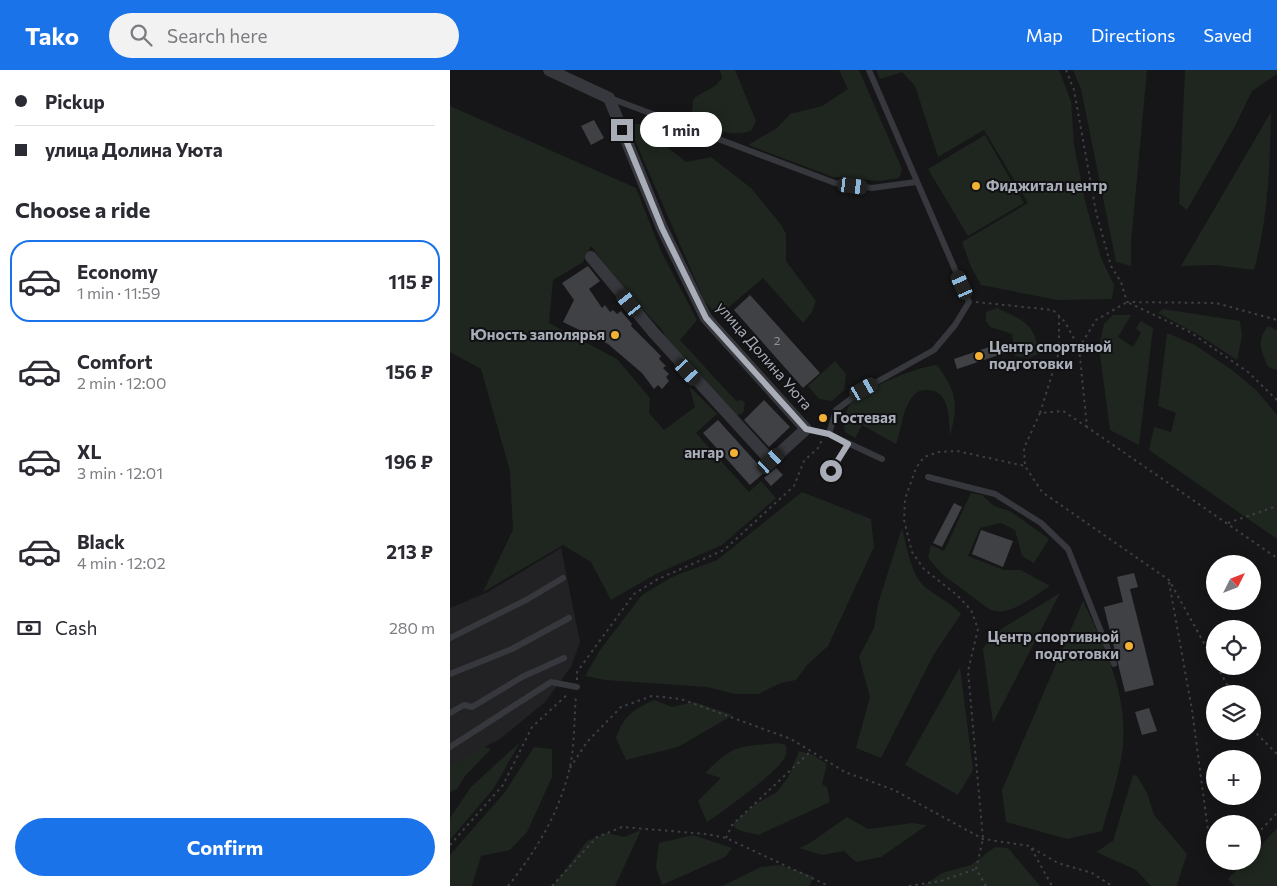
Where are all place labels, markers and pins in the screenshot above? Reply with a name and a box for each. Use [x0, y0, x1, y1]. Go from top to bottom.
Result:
place label: Фиджитал центр [986, 176, 1108, 194]
marker: Фиджитал центр [970, 180, 982, 192]
place label: Юность заполярья [470, 325, 605, 343]
marker: Юность заполярья [609, 329, 621, 341]
place label: Центр спортвной подготовки [989, 337, 1112, 372]
marker: Центр спортвной подготовки [973, 350, 985, 362]
place label: Гостевая [833, 408, 896, 426]
marker: Гостевая [817, 412, 829, 424]
place label: ангар [684, 443, 724, 461]
marker: ангар [728, 447, 740, 459]
place label: Центр спортивной подготовки [988, 627, 1119, 662]
marker: Центр спортивной подготовки [1123, 640, 1135, 652]

